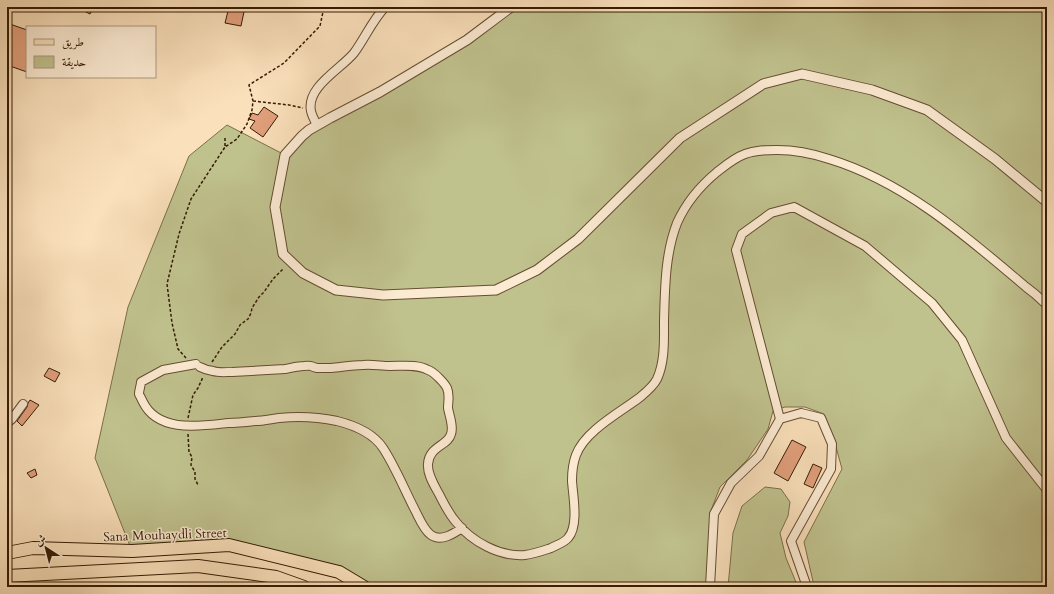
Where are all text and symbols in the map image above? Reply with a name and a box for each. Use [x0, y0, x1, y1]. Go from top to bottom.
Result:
legend [26, 26, 156, 78]
text: طريق [62, 34, 84, 50]
text: حديقة [62, 54, 86, 70]
street label: Sana Mouhaydli Street [103, 524, 227, 546]
north arrow [26, 528, 66, 568]
text: ش [32, 531, 49, 550]

